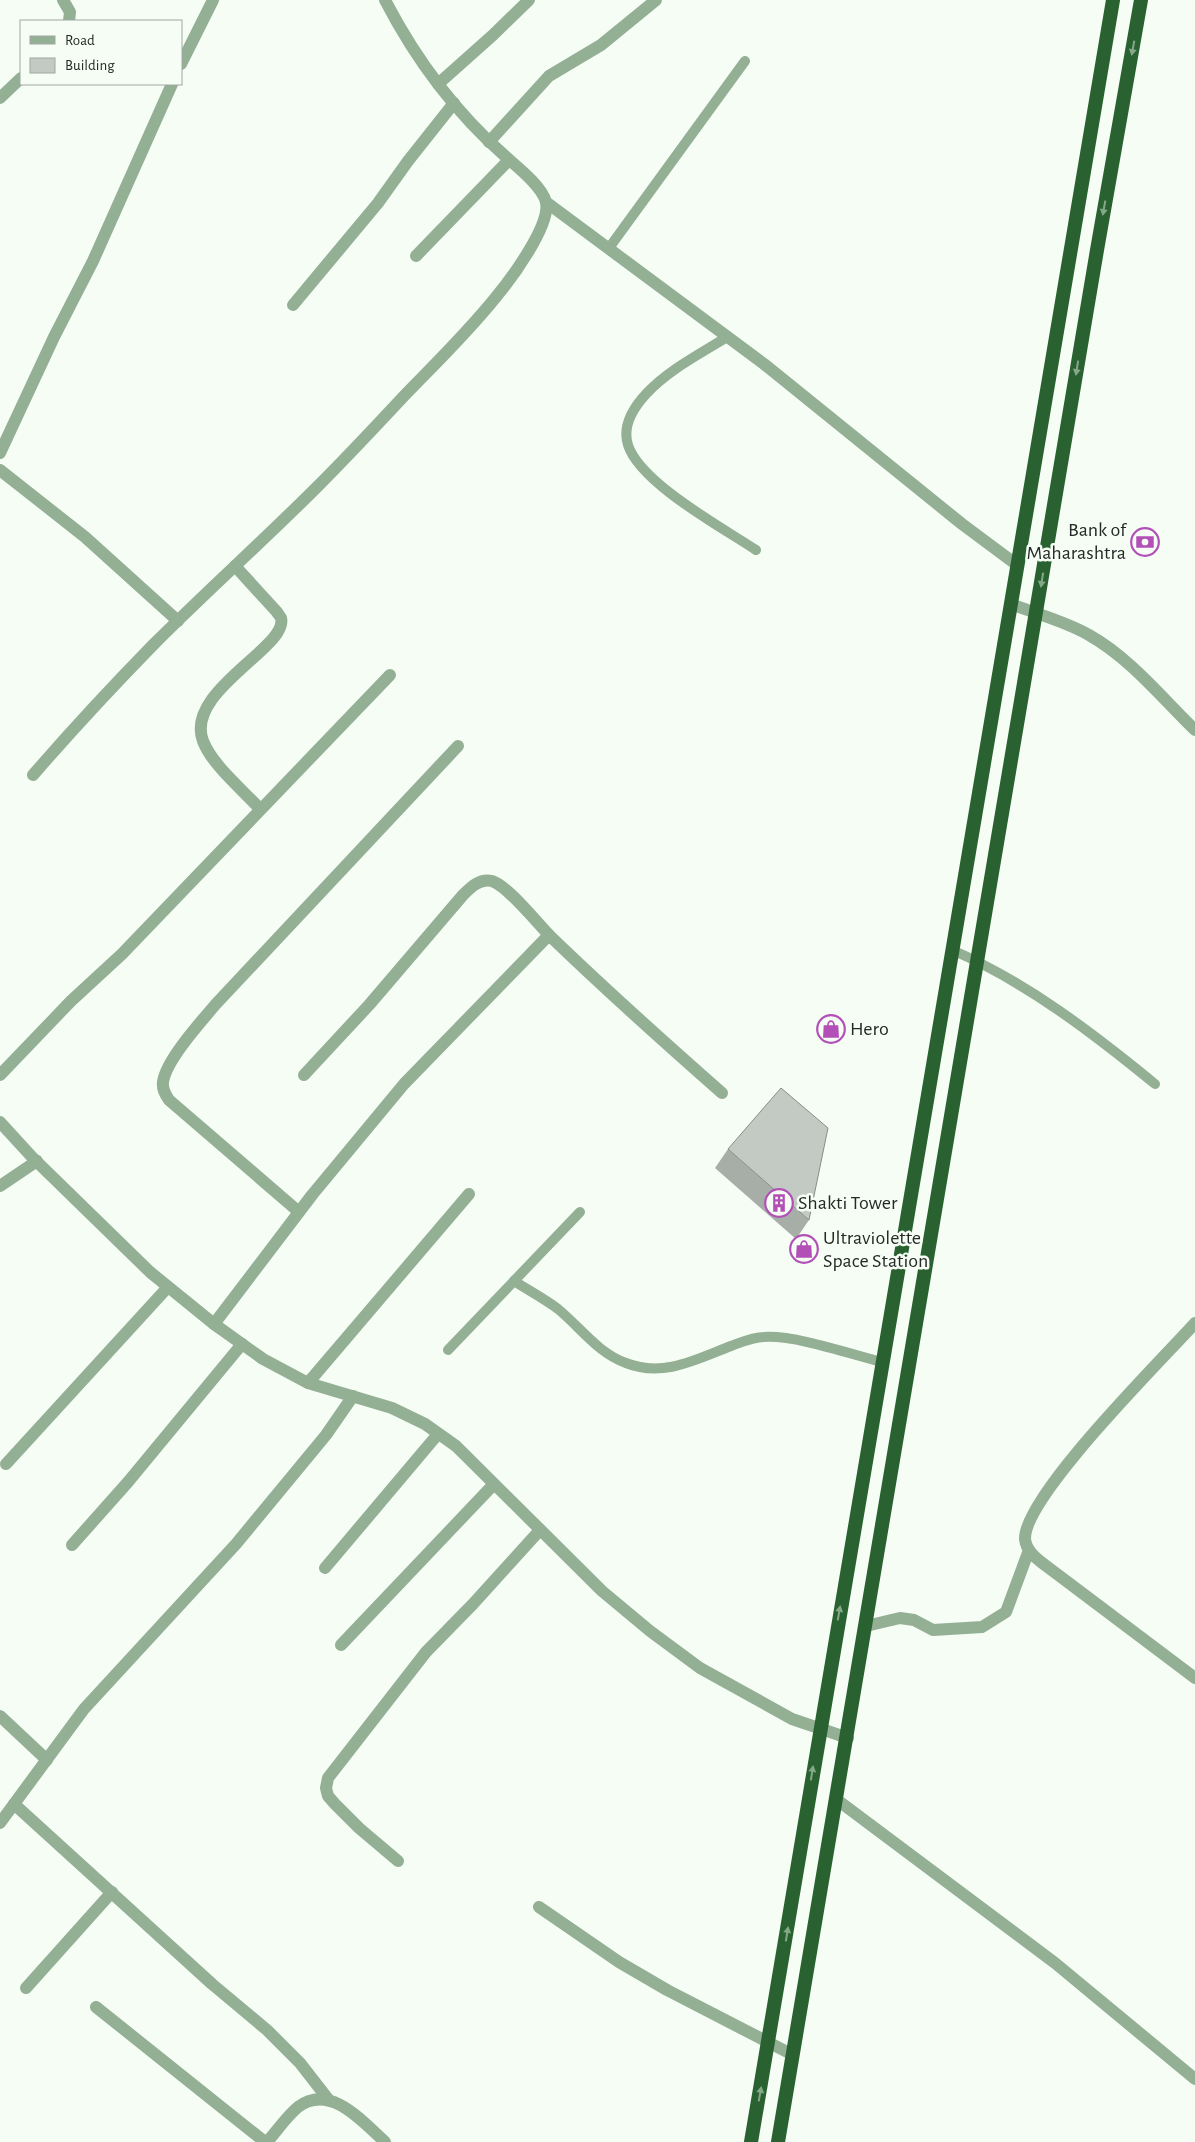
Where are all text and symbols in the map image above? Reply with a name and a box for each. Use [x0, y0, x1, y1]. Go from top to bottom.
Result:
legend [20, 20, 182, 85]
text: Road [65, 33, 95, 48]
one-way arrow [1128, 40, 1136, 56]
text: Building [65, 58, 115, 73]
one-way arrow [1100, 200, 1108, 216]
one-way arrow [1073, 361, 1081, 377]
place label: Bank of Maharashtra [1027, 520, 1127, 563]
bank icon: Bank of Maharashtra [1130, 527, 1160, 557]
one-way arrow [1038, 573, 1046, 589]
shop icon: Hero [816, 1014, 846, 1044]
place label: Hero [850, 1019, 889, 1039]
building icon: Shakti Tower [764, 1188, 794, 1218]
place label: Shakti Tower [798, 1193, 898, 1213]
place label: Ultraviolette Space Station [823, 1228, 928, 1271]
shop icon: Ultraviolette Space Station [789, 1234, 819, 1264]
one-way arrow [836, 1605, 844, 1621]
one-way arrow [809, 1765, 817, 1781]
one-way arrow [783, 1925, 791, 1941]
one-way arrow [756, 2086, 764, 2102]

